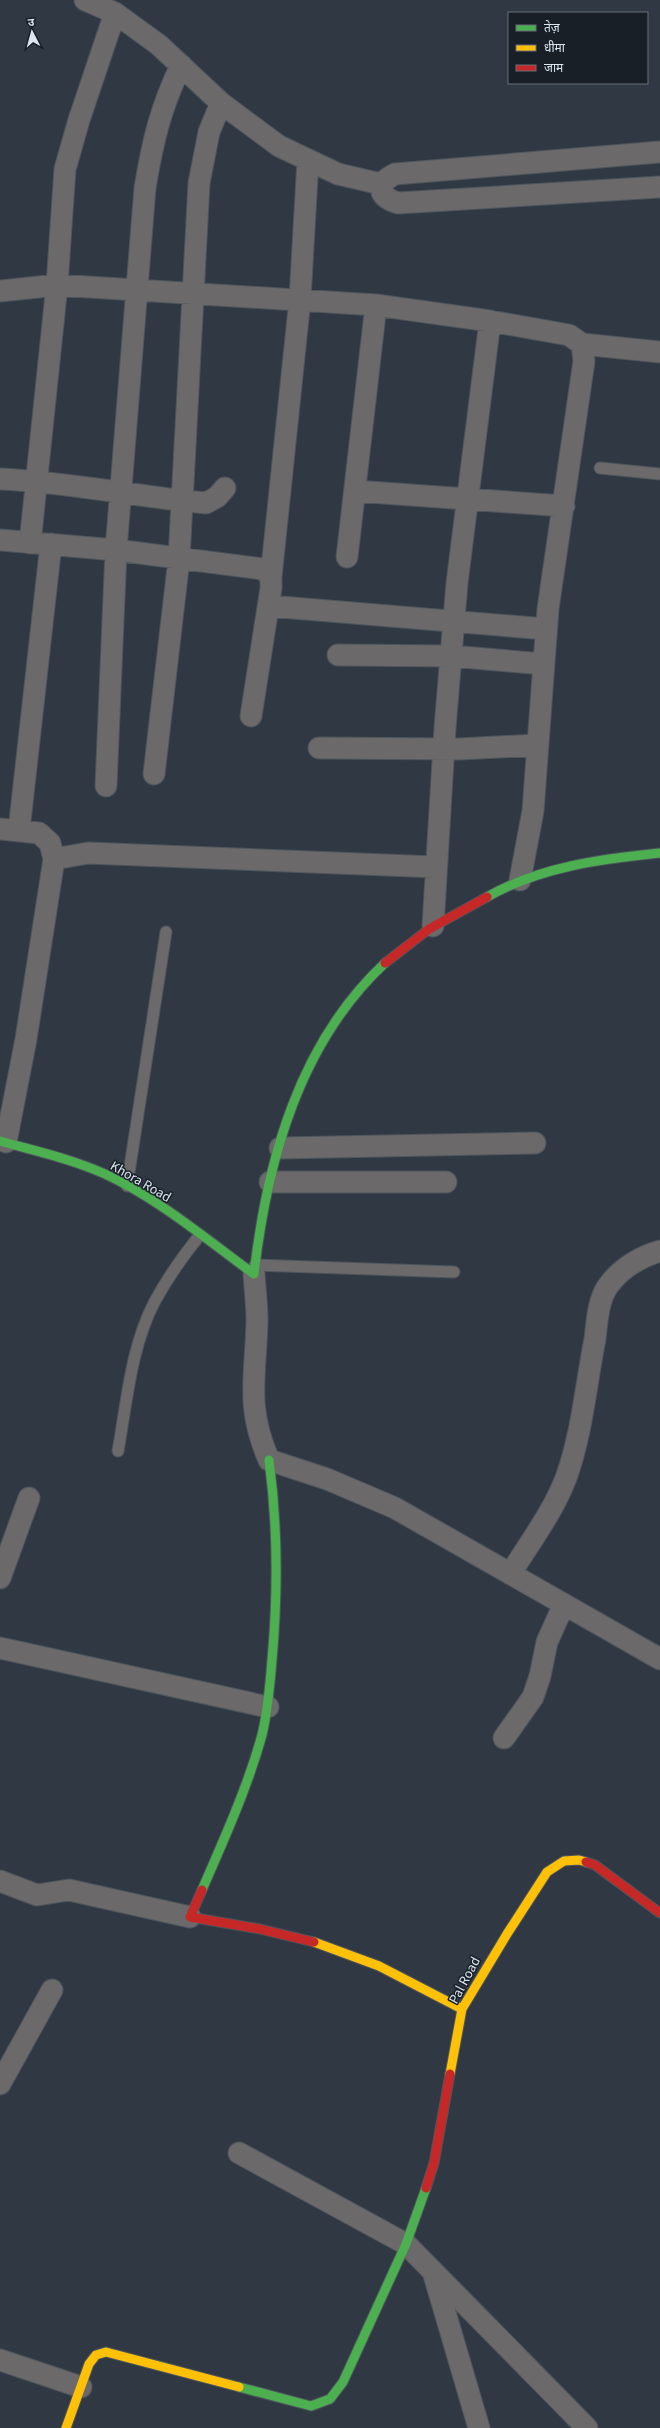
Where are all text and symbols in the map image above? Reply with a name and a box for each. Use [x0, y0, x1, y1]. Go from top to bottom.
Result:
north arrow [12, 12, 52, 52]
legend [508, 12, 648, 84]
text: उ [27, 15, 36, 30]
text: तेज़ [544, 20, 561, 37]
text: धीमा [544, 40, 566, 57]
text: जाम [544, 60, 564, 77]
street label: Khora Road [106, 1156, 175, 1207]
street label: Pal Road [444, 1953, 486, 2008]

